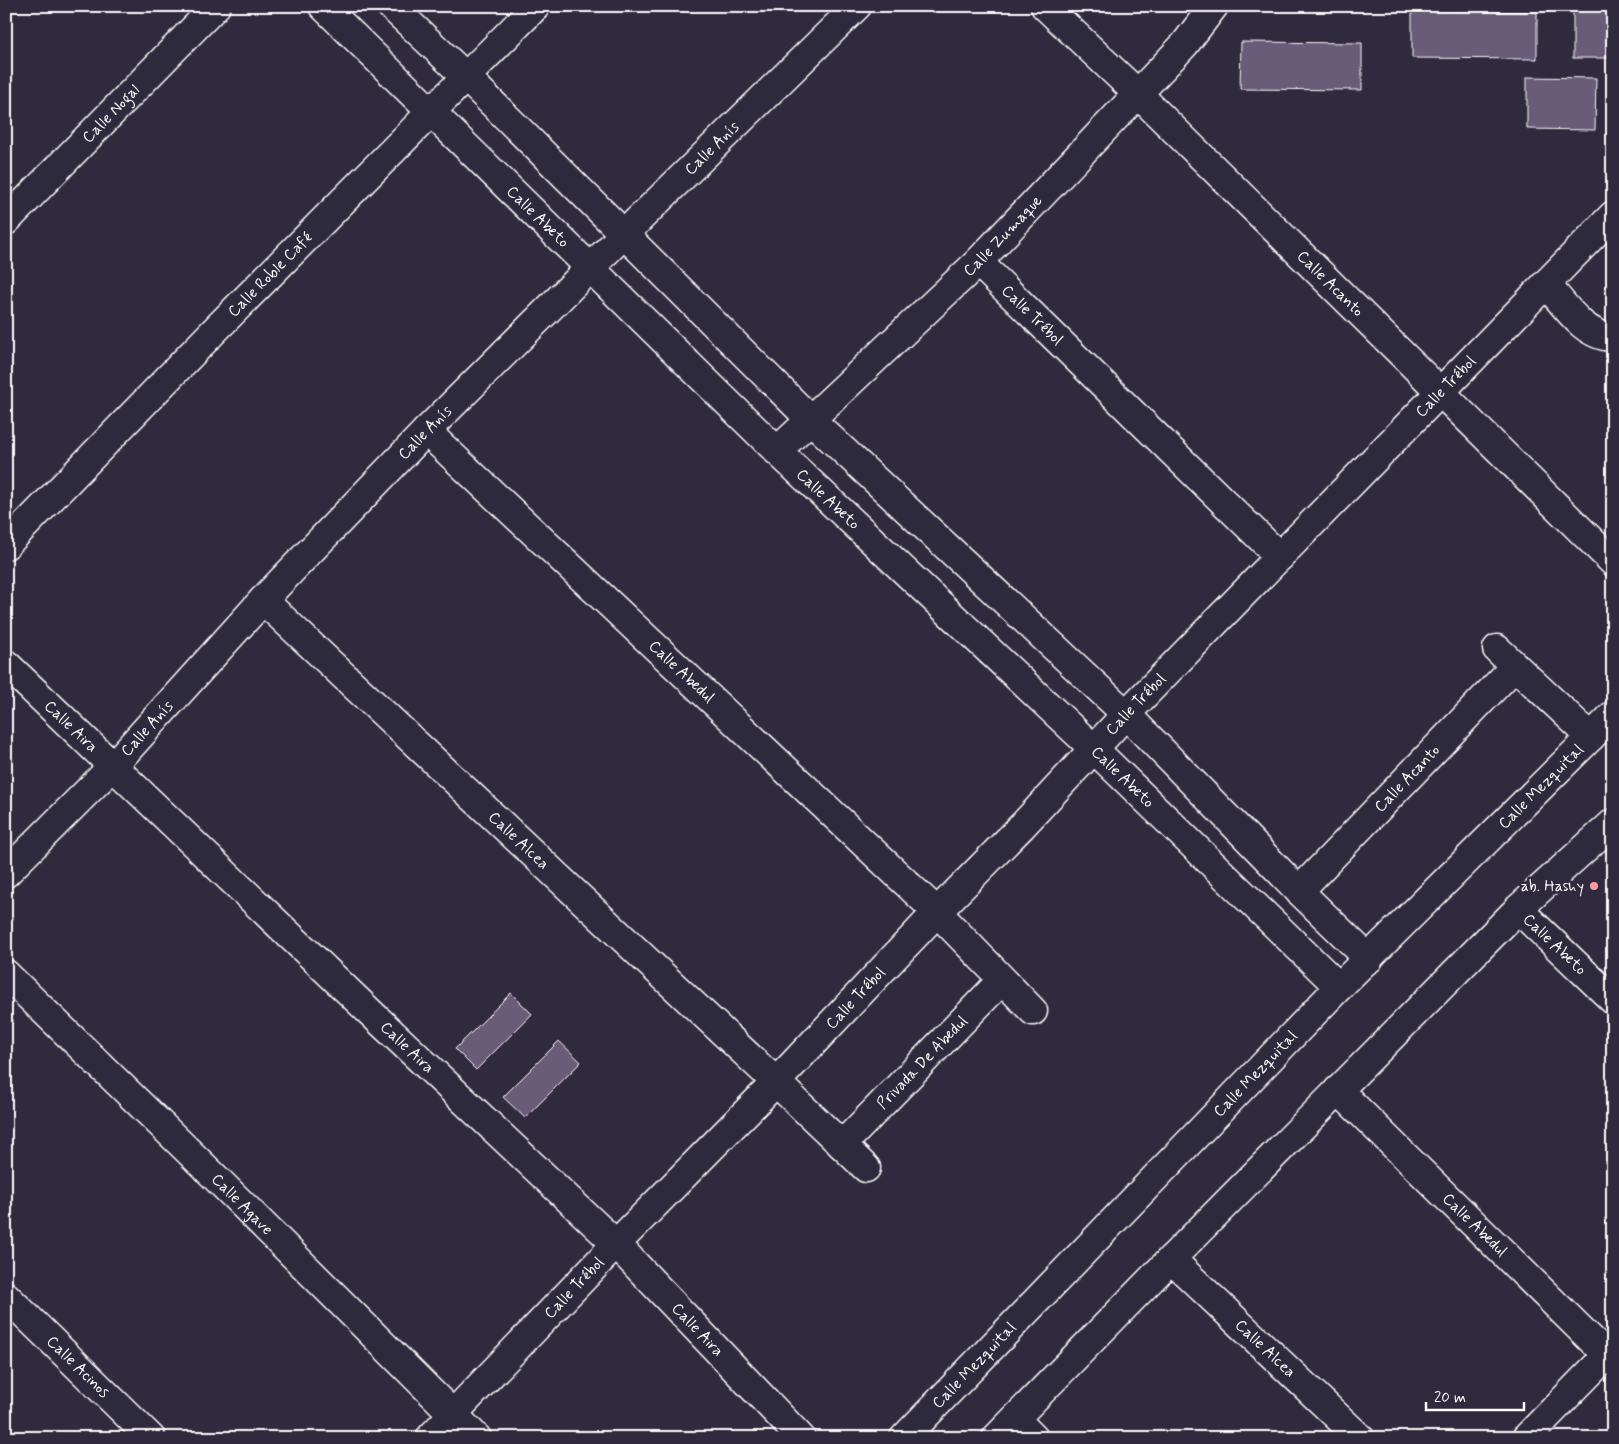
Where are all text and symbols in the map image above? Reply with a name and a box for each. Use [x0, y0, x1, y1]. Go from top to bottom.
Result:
street label: Calle Nogal [77, 80, 144, 148]
street label: Calle Anís [680, 117, 744, 180]
street label: Calle Abeto [502, 181, 574, 252]
street label: Calle Zumaque [959, 190, 1047, 281]
street label: Calle Roble Café [223, 227, 317, 322]
street label: Calle Acanto [1292, 246, 1368, 321]
street label: Calle Trébol [997, 280, 1068, 350]
street label: Calle Trébol [1411, 351, 1481, 422]
street label: Calle Anís [393, 401, 456, 464]
street label: Calle Abeto [792, 464, 865, 534]
street label: Calle Abedul [644, 635, 719, 708]
street label: Calle Trébol [1101, 669, 1170, 740]
street label: Calle Aira [40, 695, 103, 757]
street label: Calle Anís [116, 696, 178, 761]
street label: Calle Mezquital [1493, 739, 1588, 834]
street label: Calle Acanto [1370, 740, 1444, 817]
street label: Calle Abeto [1087, 741, 1159, 813]
street label: Calle Alcea [484, 807, 554, 874]
place label: ab. Hashy [1521, 876, 1584, 897]
marker: ab. Hashy [1588, 880, 1600, 892]
street label: Calle Abeto [1519, 909, 1591, 980]
street label: Calle Trébol [821, 962, 890, 1034]
street label: Privada De Abedul [872, 1011, 972, 1114]
street label: Calle Aira [376, 1017, 439, 1078]
street label: Calle Mezquital [1209, 1026, 1302, 1122]
street label: Calle Agave [207, 1169, 278, 1240]
street label: Calle Abedul [1438, 1188, 1512, 1261]
street label: Calle Trébol [539, 1252, 609, 1323]
street label: Calle Aira [667, 1298, 728, 1361]
street label: Calle Alcea [1230, 1315, 1300, 1382]
street label: Calle Mezquital [927, 1317, 1021, 1413]
street label: Calle Acinos [42, 1331, 114, 1402]
scale bar [1426, 1379, 1524, 1411]
text: 20 m [1434, 1388, 1466, 1408]

